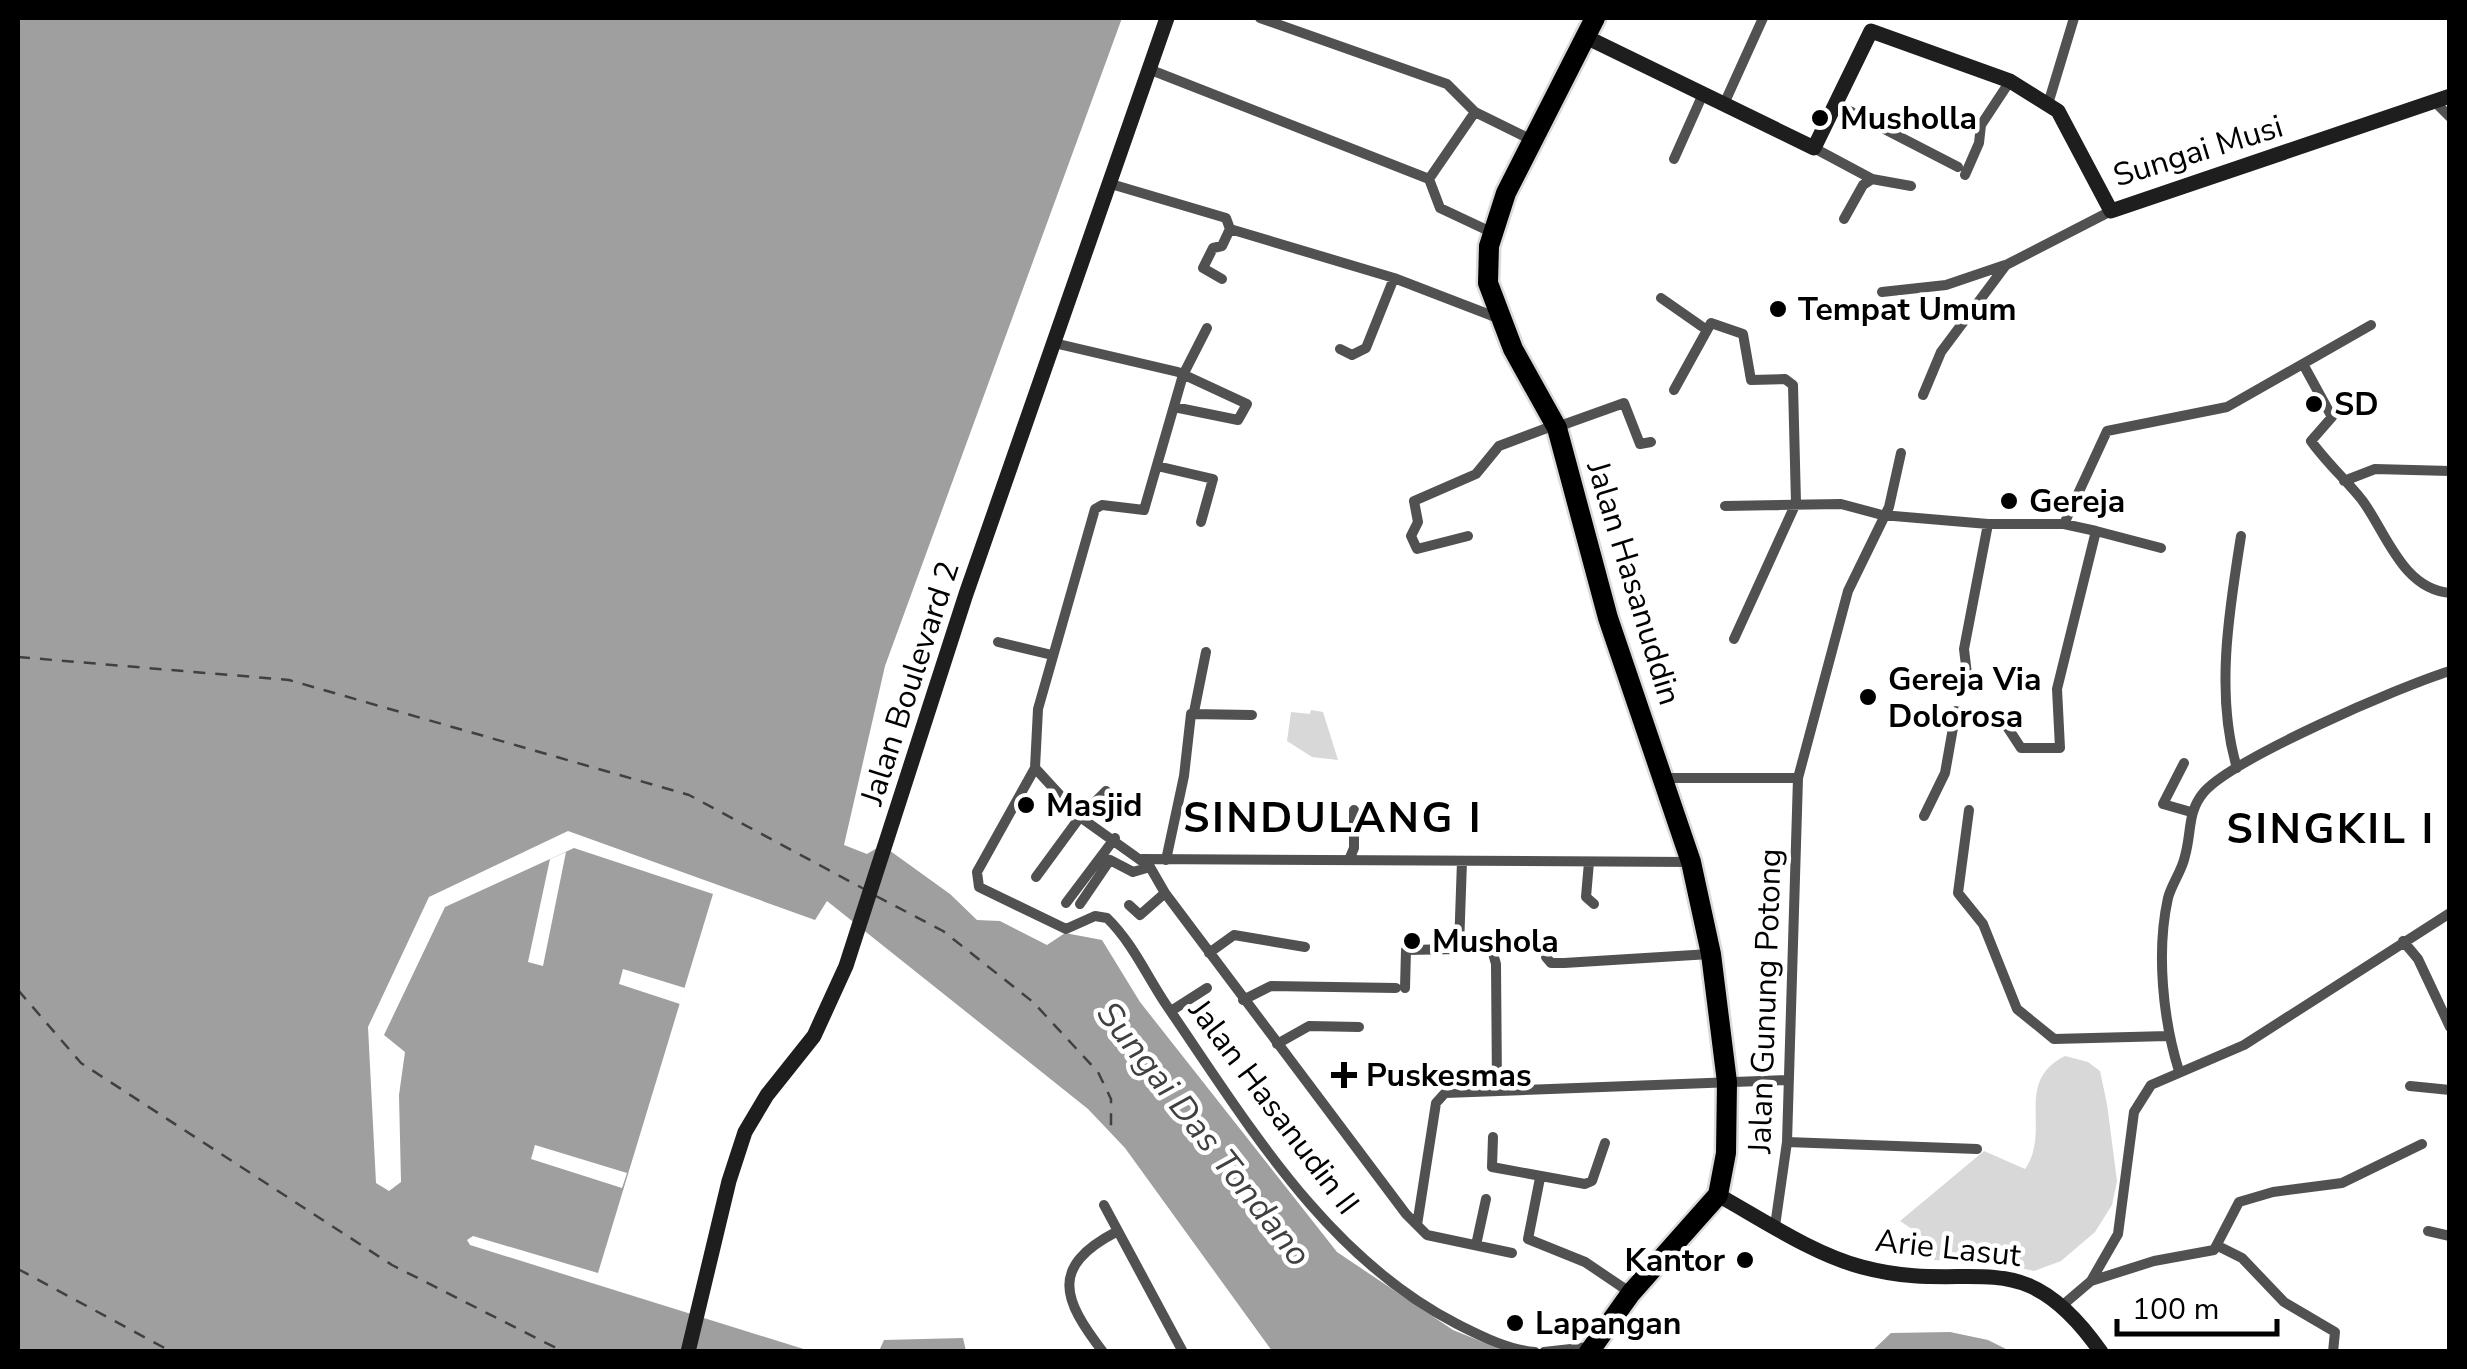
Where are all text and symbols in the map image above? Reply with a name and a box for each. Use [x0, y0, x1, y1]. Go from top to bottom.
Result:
place label: Musholla [1840, 97, 1977, 140]
street label: Sungai Musi [2108, 105, 2288, 197]
marker: Musholla [1809, 107, 1831, 129]
place label: Tempat Umum [1798, 288, 2017, 331]
marker: Tempat Umum [1767, 298, 1789, 320]
place label: SD [2334, 383, 2379, 426]
marker: SD [2303, 393, 2325, 415]
street label: Jalan Hasanuddin [1576, 455, 1692, 710]
place label: Gereja [2029, 480, 2125, 523]
marker: Gereja [1998, 490, 2020, 512]
street label: Jalan Boulevard 2 [850, 556, 970, 811]
place label: Gereja Via Dolorosa [1888, 658, 2041, 738]
marker: Gereja Via Dolorosa [1857, 686, 1879, 708]
place label: Masjid [1046, 784, 1143, 827]
district label: SINDULANG I [1183, 790, 1483, 847]
marker: Masjid [1015, 794, 1037, 816]
district label: SINGKIL I [2226, 801, 2436, 858]
street label: Jalan Gunung Potong [1738, 848, 1792, 1155]
place label: Mushola [1432, 920, 1559, 963]
marker: Mushola [1401, 930, 1423, 952]
street label: Jalan Hasanudin II [1178, 990, 1369, 1223]
water label: Sungai Das Tondano [1086, 992, 1322, 1276]
place label: Puskesmas [1366, 1054, 1532, 1097]
marker: Puskesmas [1331, 1062, 1357, 1088]
street label: Arie Lasut [1873, 1219, 2024, 1277]
place label: Kantor [1624, 1239, 1725, 1282]
marker: Kantor [1734, 1249, 1756, 1271]
scale bar [2117, 1274, 2277, 1336]
text: 100 m [2132, 1289, 2219, 1330]
place label: Lapangan [1535, 1302, 1681, 1345]
marker: Lapangan [1504, 1312, 1526, 1334]

